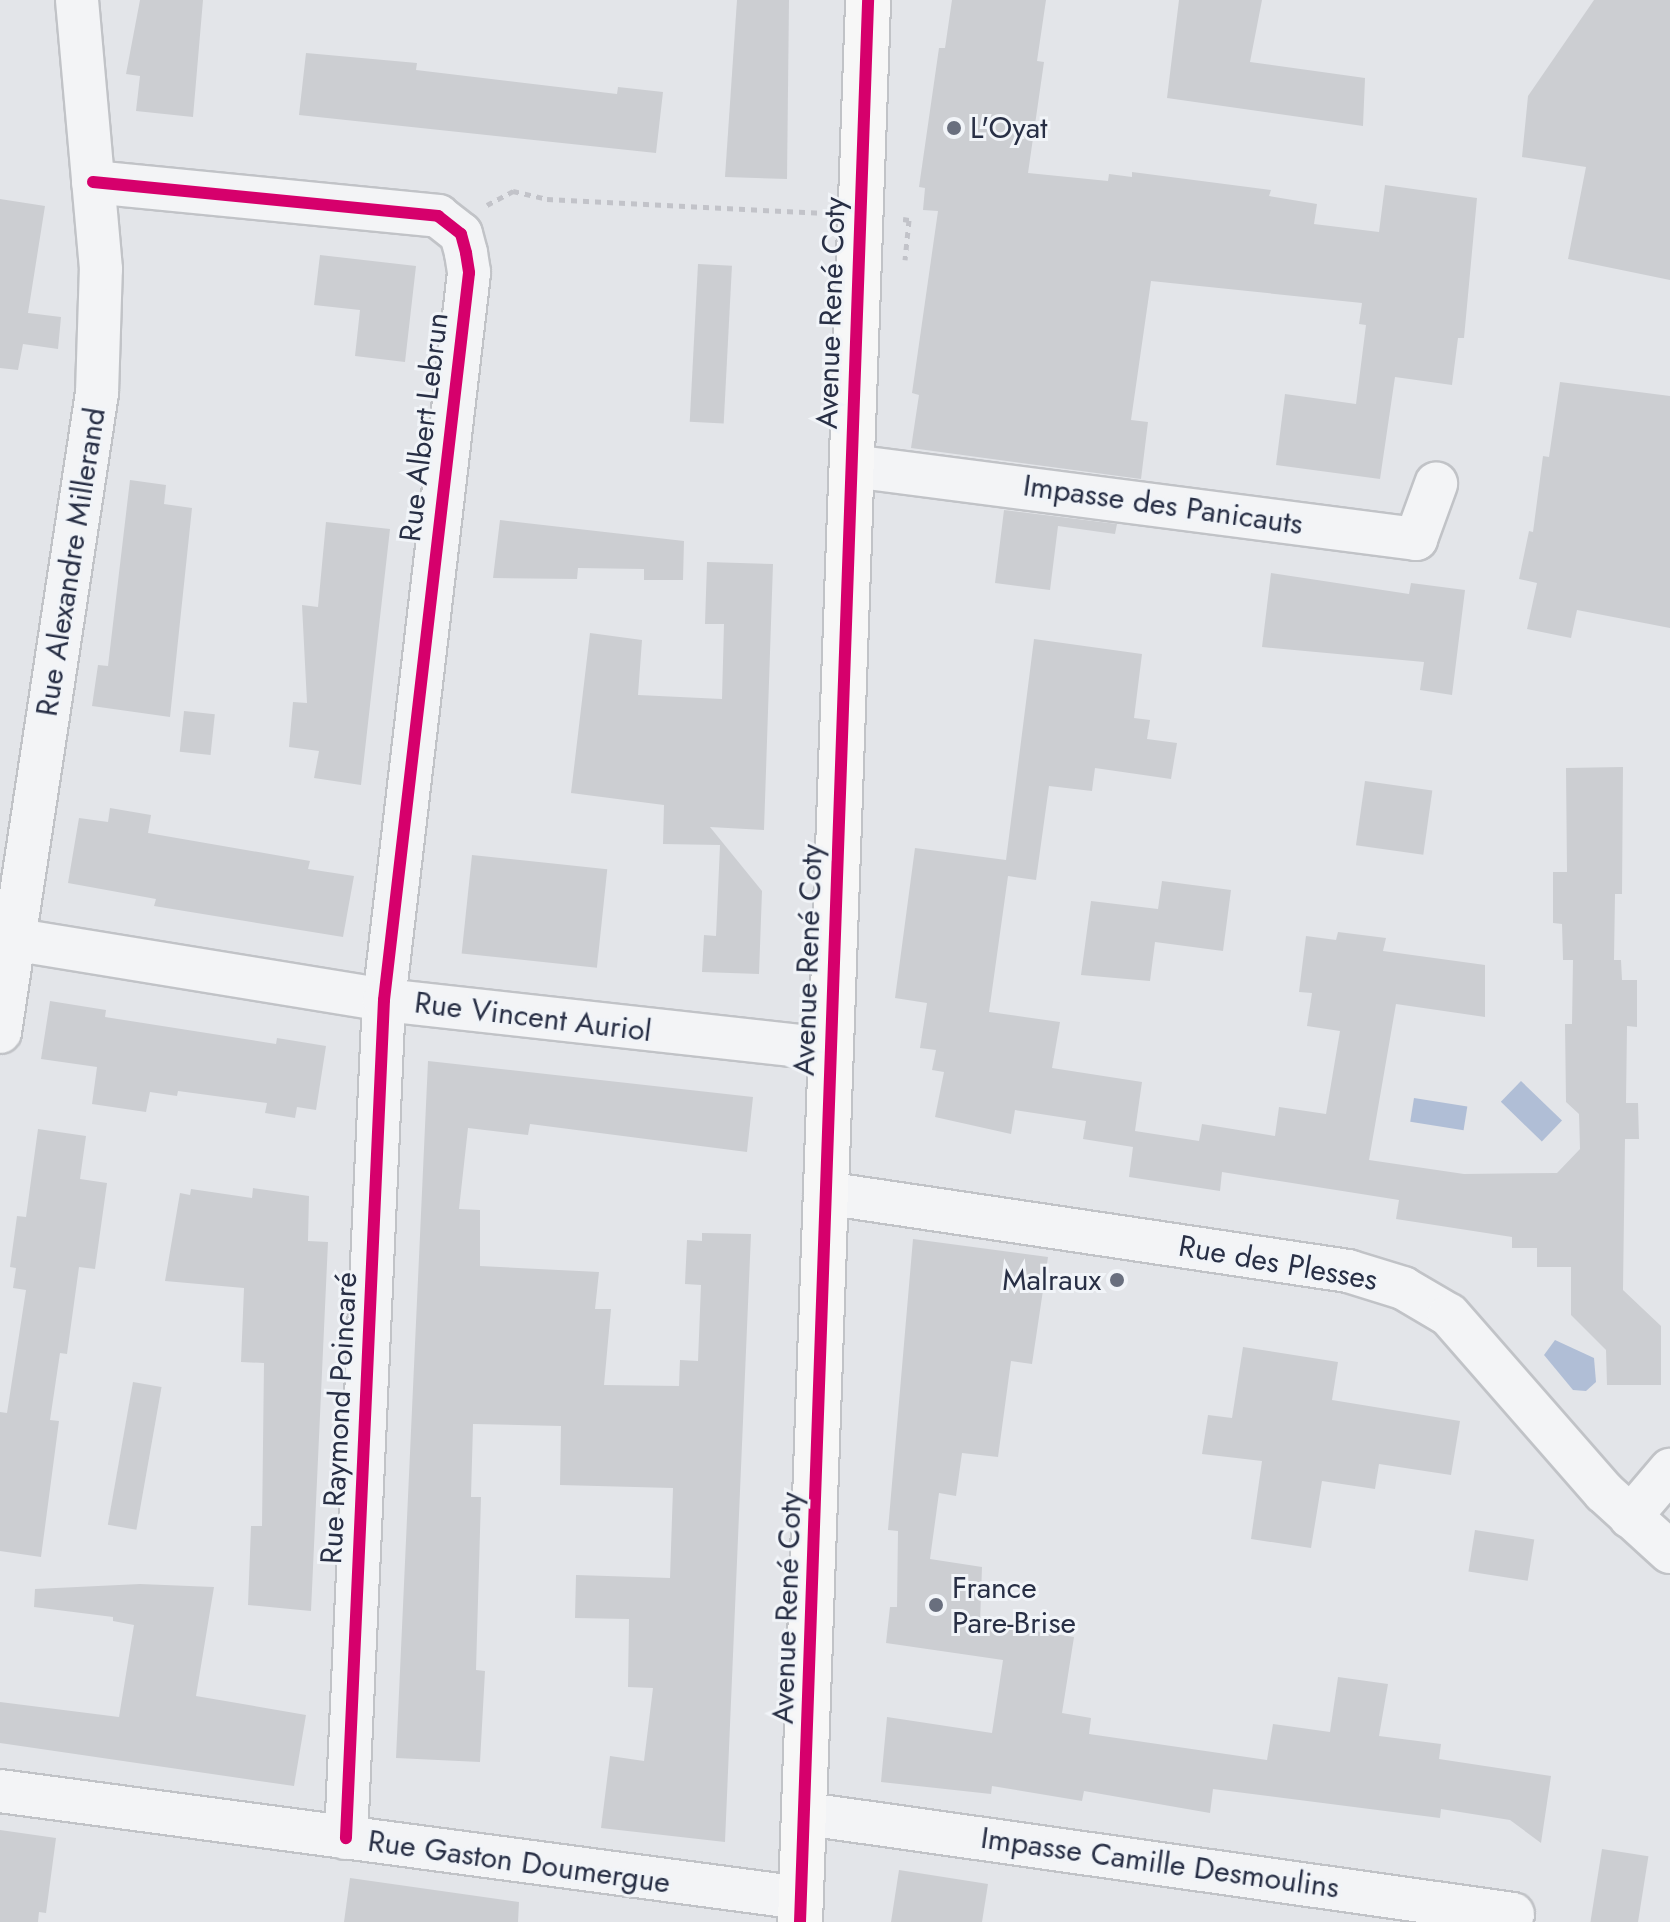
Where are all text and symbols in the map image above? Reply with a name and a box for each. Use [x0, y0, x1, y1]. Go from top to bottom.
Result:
place label: L'Oyat [970, 110, 1047, 146]
marker: L'Oyat [945, 119, 963, 137]
street label: Avenue René Coty [809, 196, 853, 430]
street label: Rue Albert Lebrun [392, 310, 456, 544]
street label: Rue Alexandre Millerand [29, 405, 113, 719]
street label: Impasse des Panicauts [1021, 468, 1305, 542]
street label: Avenue René Coty [786, 843, 830, 1077]
street label: Rue Vincent Auriol [412, 985, 654, 1049]
street label: Rue des Plesses [1176, 1228, 1380, 1298]
place label: Malraux [1002, 1262, 1101, 1298]
street label: Rue Raymond Poincaré [313, 1271, 365, 1565]
marker: Malraux [1108, 1271, 1126, 1289]
street label: Avenue René Coty [765, 1491, 809, 1725]
place label: France Pare-Brise [952, 1570, 1076, 1640]
marker: France Pare-Brise [927, 1596, 945, 1614]
street label: Impasse Camille Desmoulins [979, 1820, 1341, 1906]
street label: Rue Gaston Doumergue [366, 1823, 672, 1901]

